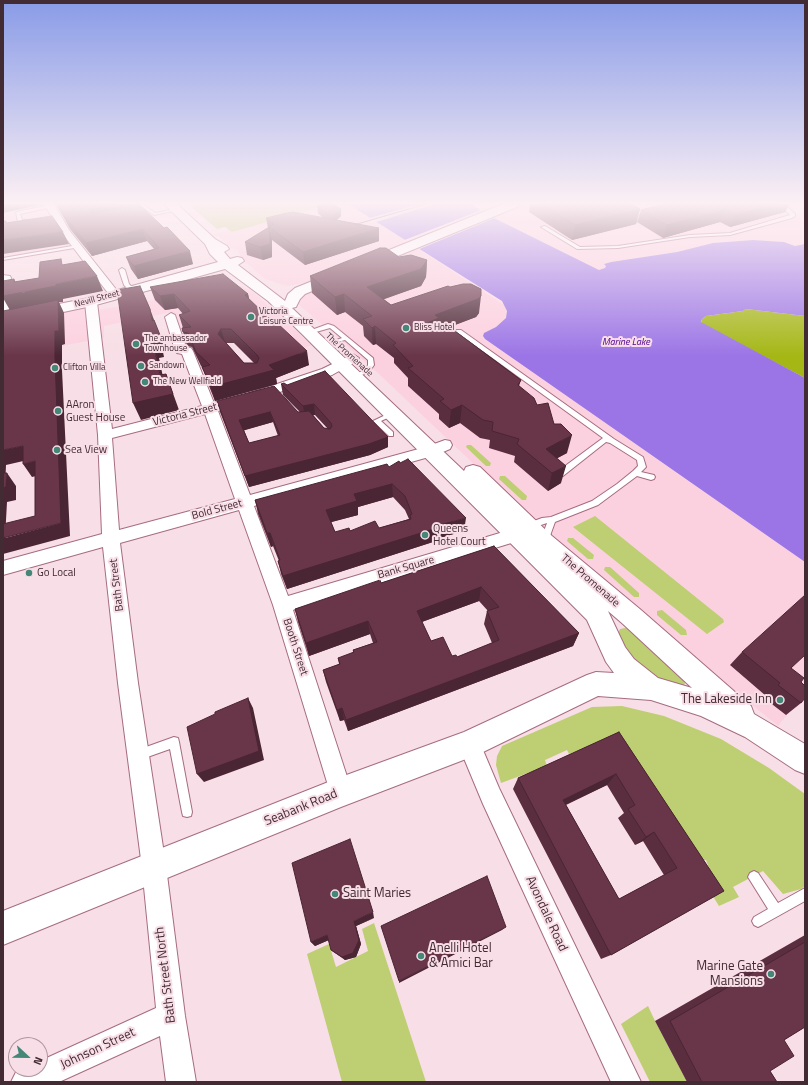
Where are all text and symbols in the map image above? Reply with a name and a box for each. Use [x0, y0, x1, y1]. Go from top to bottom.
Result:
street label: Nevill Street [73, 288, 121, 310]
place label: Victoria Leisure Centre [259, 307, 313, 328]
marker: Victoria Leisure Centre [246, 312, 256, 322]
marker: Bliss Hotel [401, 323, 411, 333]
place label: Bliss Hotel [414, 323, 454, 333]
street label: The Promenade [323, 331, 375, 379]
place label: The ambassador Townhouse [144, 334, 207, 355]
water label: Marine Lake [602, 337, 650, 349]
marker: The ambassador Townhouse [131, 339, 141, 349]
marker: Sandown [136, 361, 146, 371]
place label: Sandown [149, 361, 184, 371]
marker: Clifton Villa [50, 363, 60, 373]
place label: Clifton Villa [63, 363, 106, 373]
marker: The New Wellfield [140, 377, 150, 387]
place label: The New Wellfield [153, 377, 221, 387]
place label: AAron Guest House [66, 398, 125, 424]
street label: Victoria Street [151, 401, 219, 429]
marker: AAron Guest House [53, 406, 63, 416]
place label: Sea View [65, 443, 107, 457]
marker: Sea View [52, 445, 62, 455]
street label: Bold Street [190, 497, 244, 523]
place label: Queens Hotel Court [433, 522, 486, 548]
marker: Queens Hotel Court [420, 530, 430, 540]
street label: The Promenade [558, 552, 622, 610]
street label: Bank Square [376, 554, 436, 582]
street label: Bath Street [107, 558, 127, 612]
place label: Go Local [37, 566, 76, 580]
marker: Go Local [24, 568, 34, 578]
street label: Booth Street [280, 617, 310, 677]
place label: The Lakeside Inn [681, 692, 772, 708]
marker: The Lakeside Inn [775, 695, 785, 705]
street label: Seabank Road [262, 786, 340, 830]
street label: Avondale Road [522, 874, 570, 954]
place label: Saint Maries [343, 886, 411, 902]
marker: Saint Maries [330, 889, 340, 899]
street label: Bath Street North [152, 926, 180, 1024]
place label: Anelli Hotel & Amici Bar [429, 941, 493, 972]
marker: Anelli Hotel & Amici Bar [416, 951, 426, 961]
place label: Marine Gate Mansions [696, 959, 763, 990]
marker: Marine Gate Mansions [766, 969, 776, 979]
street label: Johnson Street [58, 1025, 138, 1073]
north arrow [8, 1037, 48, 1077]
text: N [29, 1055, 47, 1068]

